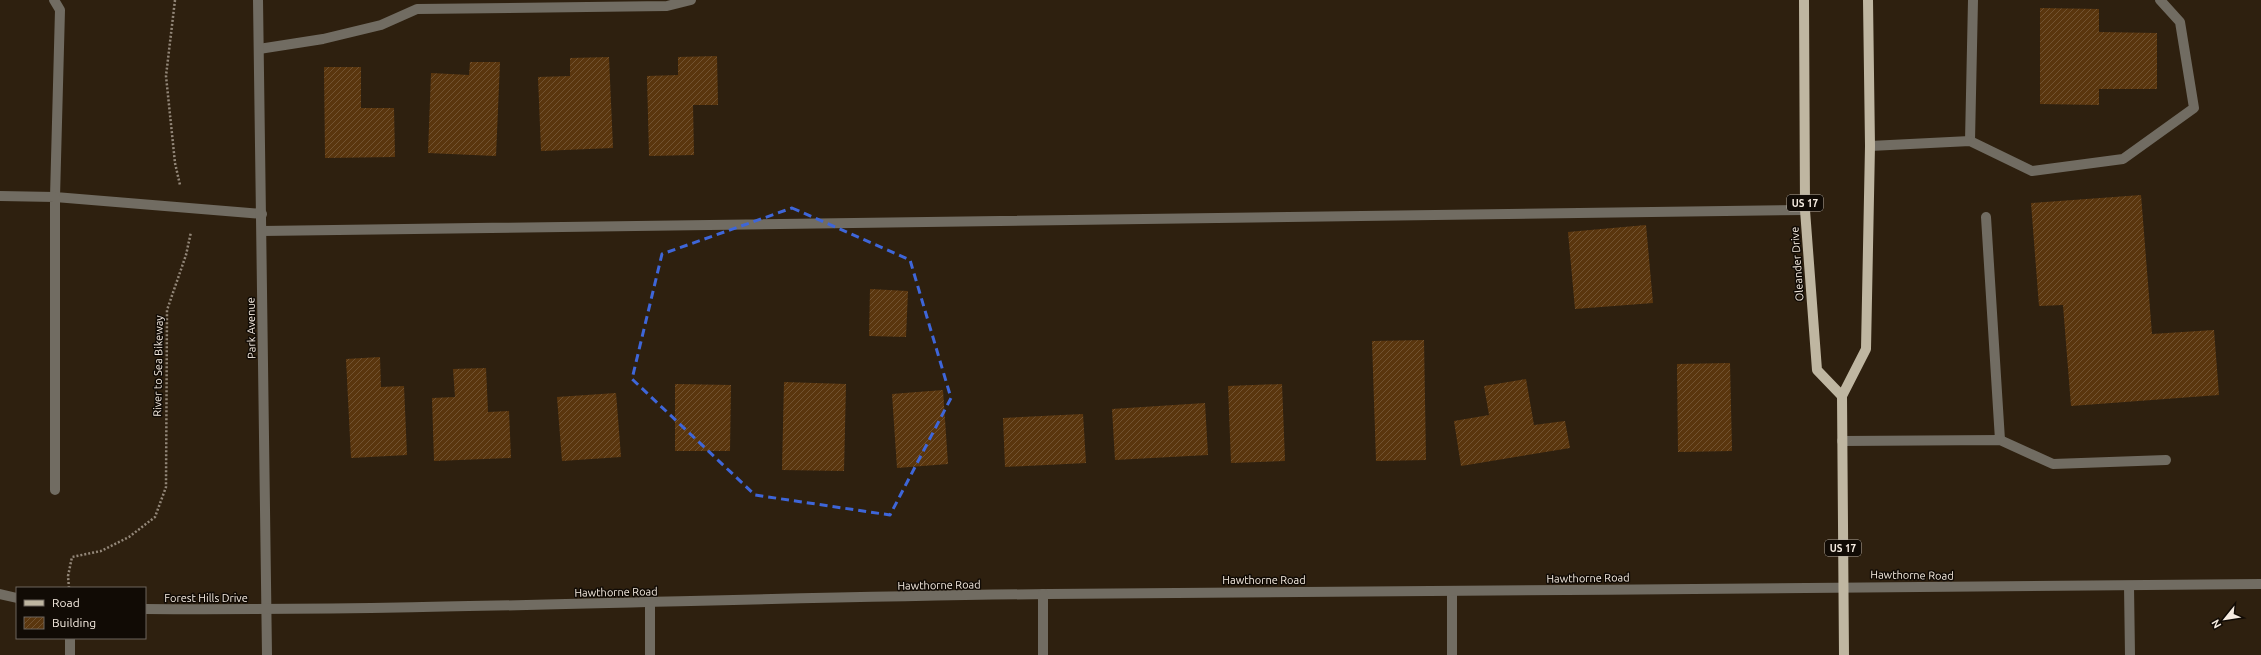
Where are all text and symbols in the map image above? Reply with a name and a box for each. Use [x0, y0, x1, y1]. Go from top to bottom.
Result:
road number: US 17 [1787, 195, 1823, 211]
street label: Oleander Drive [1788, 226, 1806, 302]
street label: Park Avenue [244, 297, 258, 359]
street label: River to Sea Bikeway [151, 314, 165, 417]
road number: US 17 [1825, 540, 1861, 556]
street label: Hawthorne Road [1870, 568, 1954, 582]
street label: Hawthorne Road [1546, 571, 1630, 585]
street label: Hawthorne Road [1222, 574, 1306, 586]
street label: Hawthorne Road [897, 578, 981, 592]
street label: Hawthorne Road [574, 585, 658, 599]
legend [16, 587, 146, 639]
street label: Forest Hills Drive [164, 592, 248, 604]
text: Road [52, 596, 80, 609]
north arrow [2205, 599, 2245, 639]
text: Building [52, 616, 96, 629]
text: N [2209, 617, 2224, 631]

